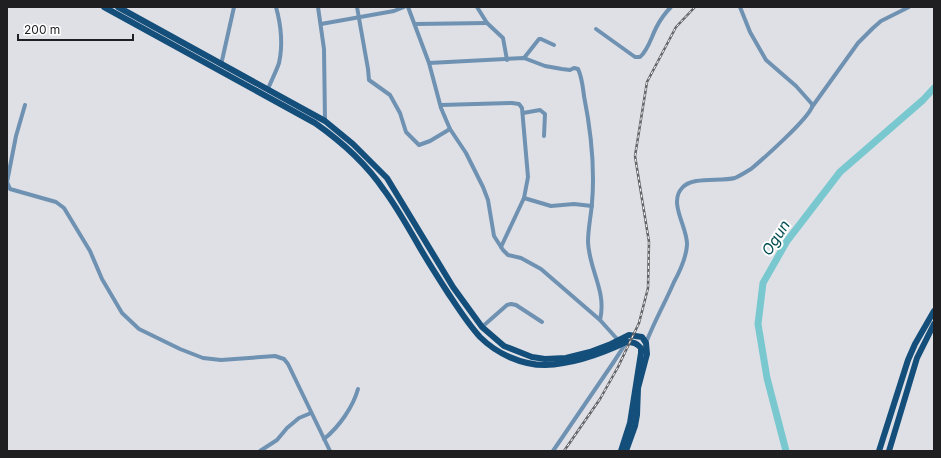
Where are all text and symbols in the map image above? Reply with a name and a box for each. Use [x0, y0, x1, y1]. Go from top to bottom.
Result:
scale bar [18, 16, 133, 42]
text: 200 m [24, 22, 60, 37]
water label: Ogun [757, 216, 794, 259]

